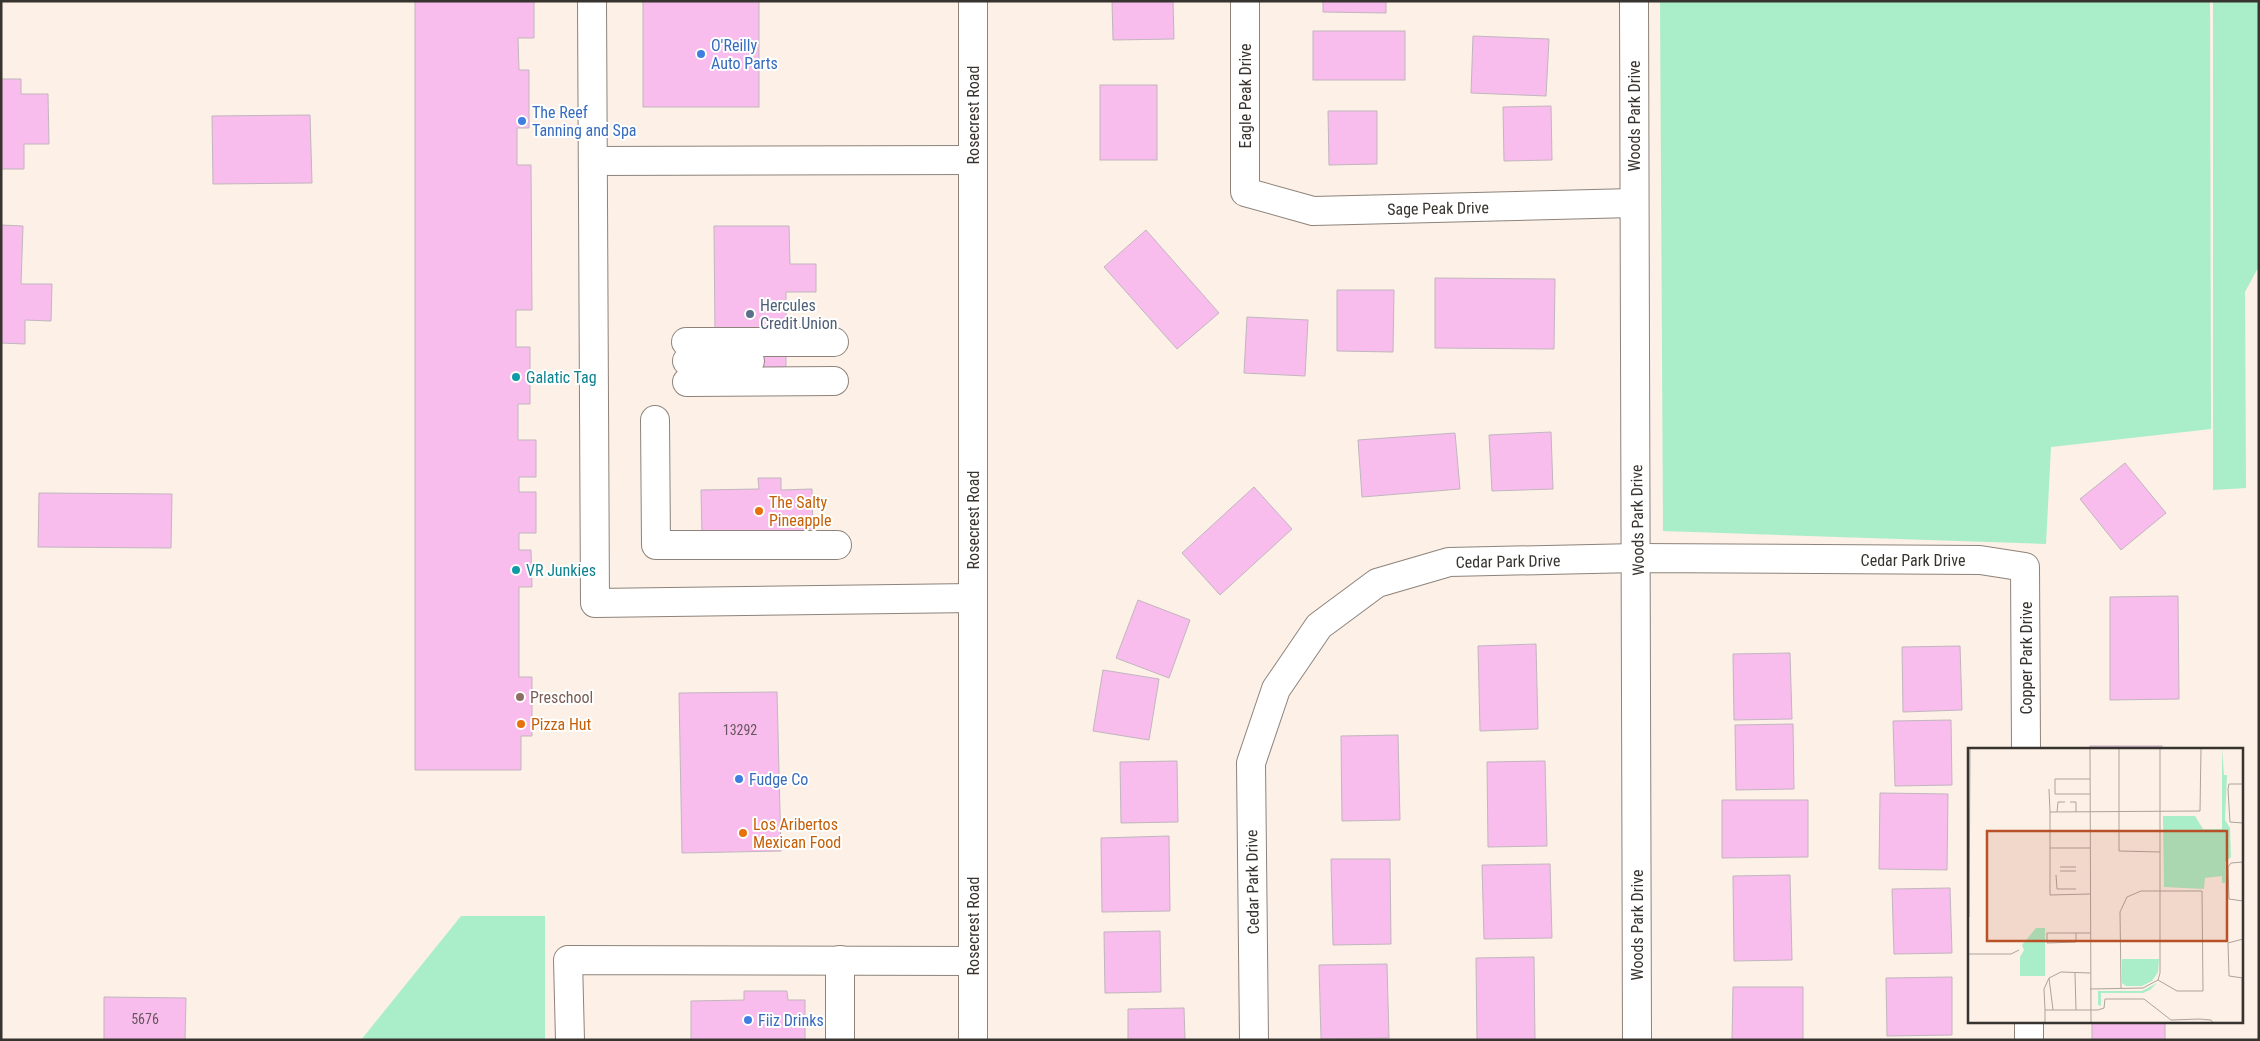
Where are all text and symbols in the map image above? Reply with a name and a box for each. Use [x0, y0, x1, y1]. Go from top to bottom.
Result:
place label: O'Reilly Auto Parts [711, 36, 778, 73]
street label: Eagle Peak Drive [1236, 43, 1255, 149]
marker: O'Reilly Auto Parts [695, 48, 707, 60]
street label: Woods Park Drive [1625, 60, 1644, 172]
street label: Rosecrest Road [964, 66, 983, 164]
place label: The Reef Tanning and Spa [532, 103, 636, 140]
marker: The Reef Tanning and Spa [516, 115, 528, 127]
street label: Sage Peak Drive [1387, 198, 1489, 219]
place label: Hercules Credit Union [760, 296, 838, 333]
marker: Hercules Credit Union [744, 308, 756, 320]
place label: Galatic Tag [526, 368, 597, 387]
marker: Galatic Tag [510, 371, 522, 383]
street label: Woods Park Drive [1627, 464, 1648, 576]
street label: Rosecrest Road [964, 471, 983, 569]
place label: The Salty Pineapple [769, 493, 831, 530]
marker: The Salty Pineapple [753, 505, 765, 517]
street label: Cedar Park Drive [1455, 551, 1561, 572]
street label: Cedar Park Drive [1861, 551, 1965, 570]
place label: VR Junkies [526, 561, 596, 580]
marker: VR Junkies [510, 564, 522, 576]
street label: Copper Park Drive [2017, 601, 2036, 715]
place label: Preschool [530, 688, 593, 707]
marker: Preschool [514, 691, 526, 703]
place label: Pizza Hut [531, 715, 592, 734]
marker: Pizza Hut [515, 718, 527, 730]
house number: 13292 [723, 722, 757, 738]
inset map [1968, 748, 2242, 1024]
place label: Fudge Co [749, 770, 808, 789]
marker: Fudge Co [733, 773, 745, 785]
place label: Los Aribertos Mexican Food [753, 815, 841, 852]
marker: Los Aribertos Mexican Food [737, 827, 749, 839]
street label: Cedar Park Drive [1242, 829, 1263, 935]
street label: Woods Park Drive [1628, 869, 1647, 981]
street label: Rosecrest Road [964, 877, 983, 975]
house number: 5676 [131, 1011, 159, 1027]
place label: Fiiz Drinks [758, 1011, 824, 1030]
marker: Fiiz Drinks [742, 1014, 754, 1026]

